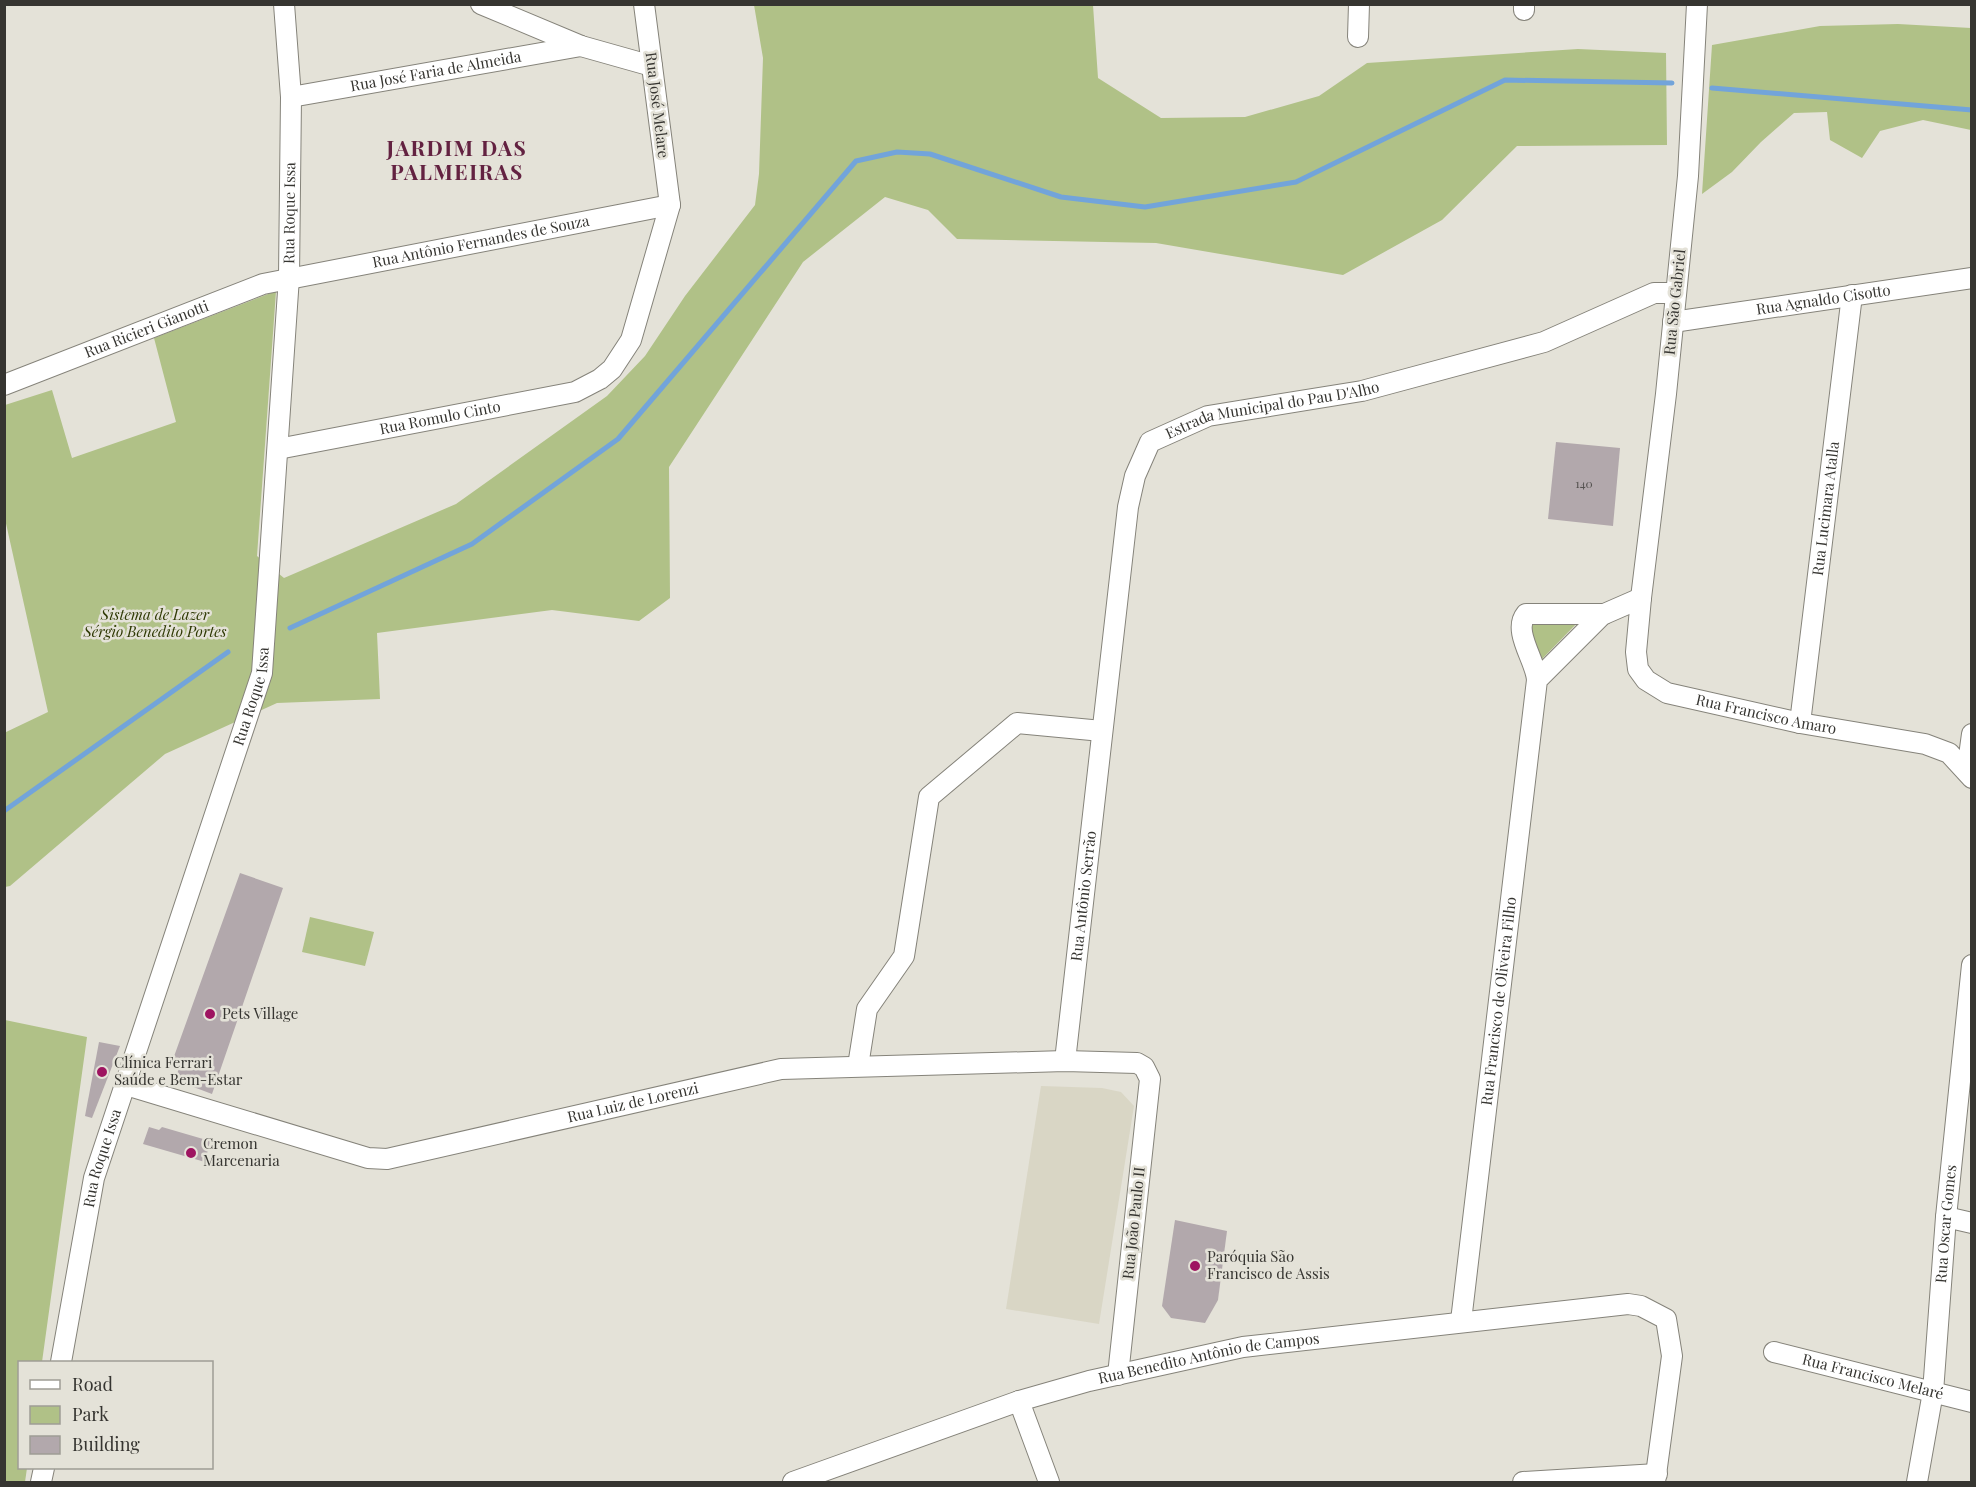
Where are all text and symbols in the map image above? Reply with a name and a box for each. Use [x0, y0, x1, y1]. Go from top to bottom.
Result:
street label: Rua José Faria de Almeida [349, 46, 523, 95]
street label: Rua José Melare [642, 51, 674, 159]
district label: JARDIM DAS PALMEIRAS [386, 133, 527, 185]
street label: Rua Roque Issa [278, 161, 299, 264]
street label: Rua Antônio Fernandes de Souza [370, 210, 592, 272]
street label: Rua São Gabriel [1659, 248, 1690, 356]
street label: Rua Agnaldo Cisotto [1755, 279, 1892, 319]
street label: Rua Ricieri Gianotti [81, 295, 212, 362]
street label: Estrada Municipal do Pau D'Alho [1162, 376, 1381, 443]
street label: Rua Romulo Cinto [378, 396, 502, 438]
street label: Rua Lucimara Atalla [1807, 440, 1843, 577]
house number: 140 [1575, 475, 1593, 491]
park label: Sistema de Lazer Sérgio Benedito Portes [83, 604, 227, 641]
street label: Rua Roque Issa [228, 646, 273, 748]
street label: Rua Francisco Amaro [1694, 689, 1838, 738]
street label: Rua Antônio Serrão [1065, 830, 1100, 962]
street label: Rua Francisco de Oliveira Filho [1476, 896, 1520, 1107]
place label: Pets Village [222, 1003, 298, 1023]
marker: Pets Village [203, 1007, 217, 1021]
place label: Clínica Ferrari Saúde e Bem-Estar [114, 1052, 243, 1089]
marker: Clínica Ferrari Saúde e Bem-Estar [95, 1065, 109, 1079]
street label: Rua Luiz de Lorenzi [565, 1077, 701, 1127]
street label: Rua Roque Issa [78, 1106, 125, 1209]
place label: Cremon Marcenaria [203, 1133, 280, 1170]
marker: Cremon Marcenaria [184, 1146, 198, 1160]
street label: Rua Oscar Gomes [1930, 1164, 1960, 1284]
street label: Rua João Paulo II [1117, 1166, 1149, 1280]
place label: Paróquia São Francisco de Assis [1207, 1246, 1330, 1283]
marker: Paróquia São Francisco de Assis [1188, 1259, 1202, 1273]
street label: Rua Benedito Antônio de Campos [1096, 1328, 1320, 1388]
street label: Rua Francisco Melaré [1800, 1349, 1946, 1403]
legend [18, 1361, 213, 1469]
text: Road [72, 1372, 113, 1396]
text: Park [72, 1402, 109, 1426]
text: Building [72, 1432, 140, 1456]

